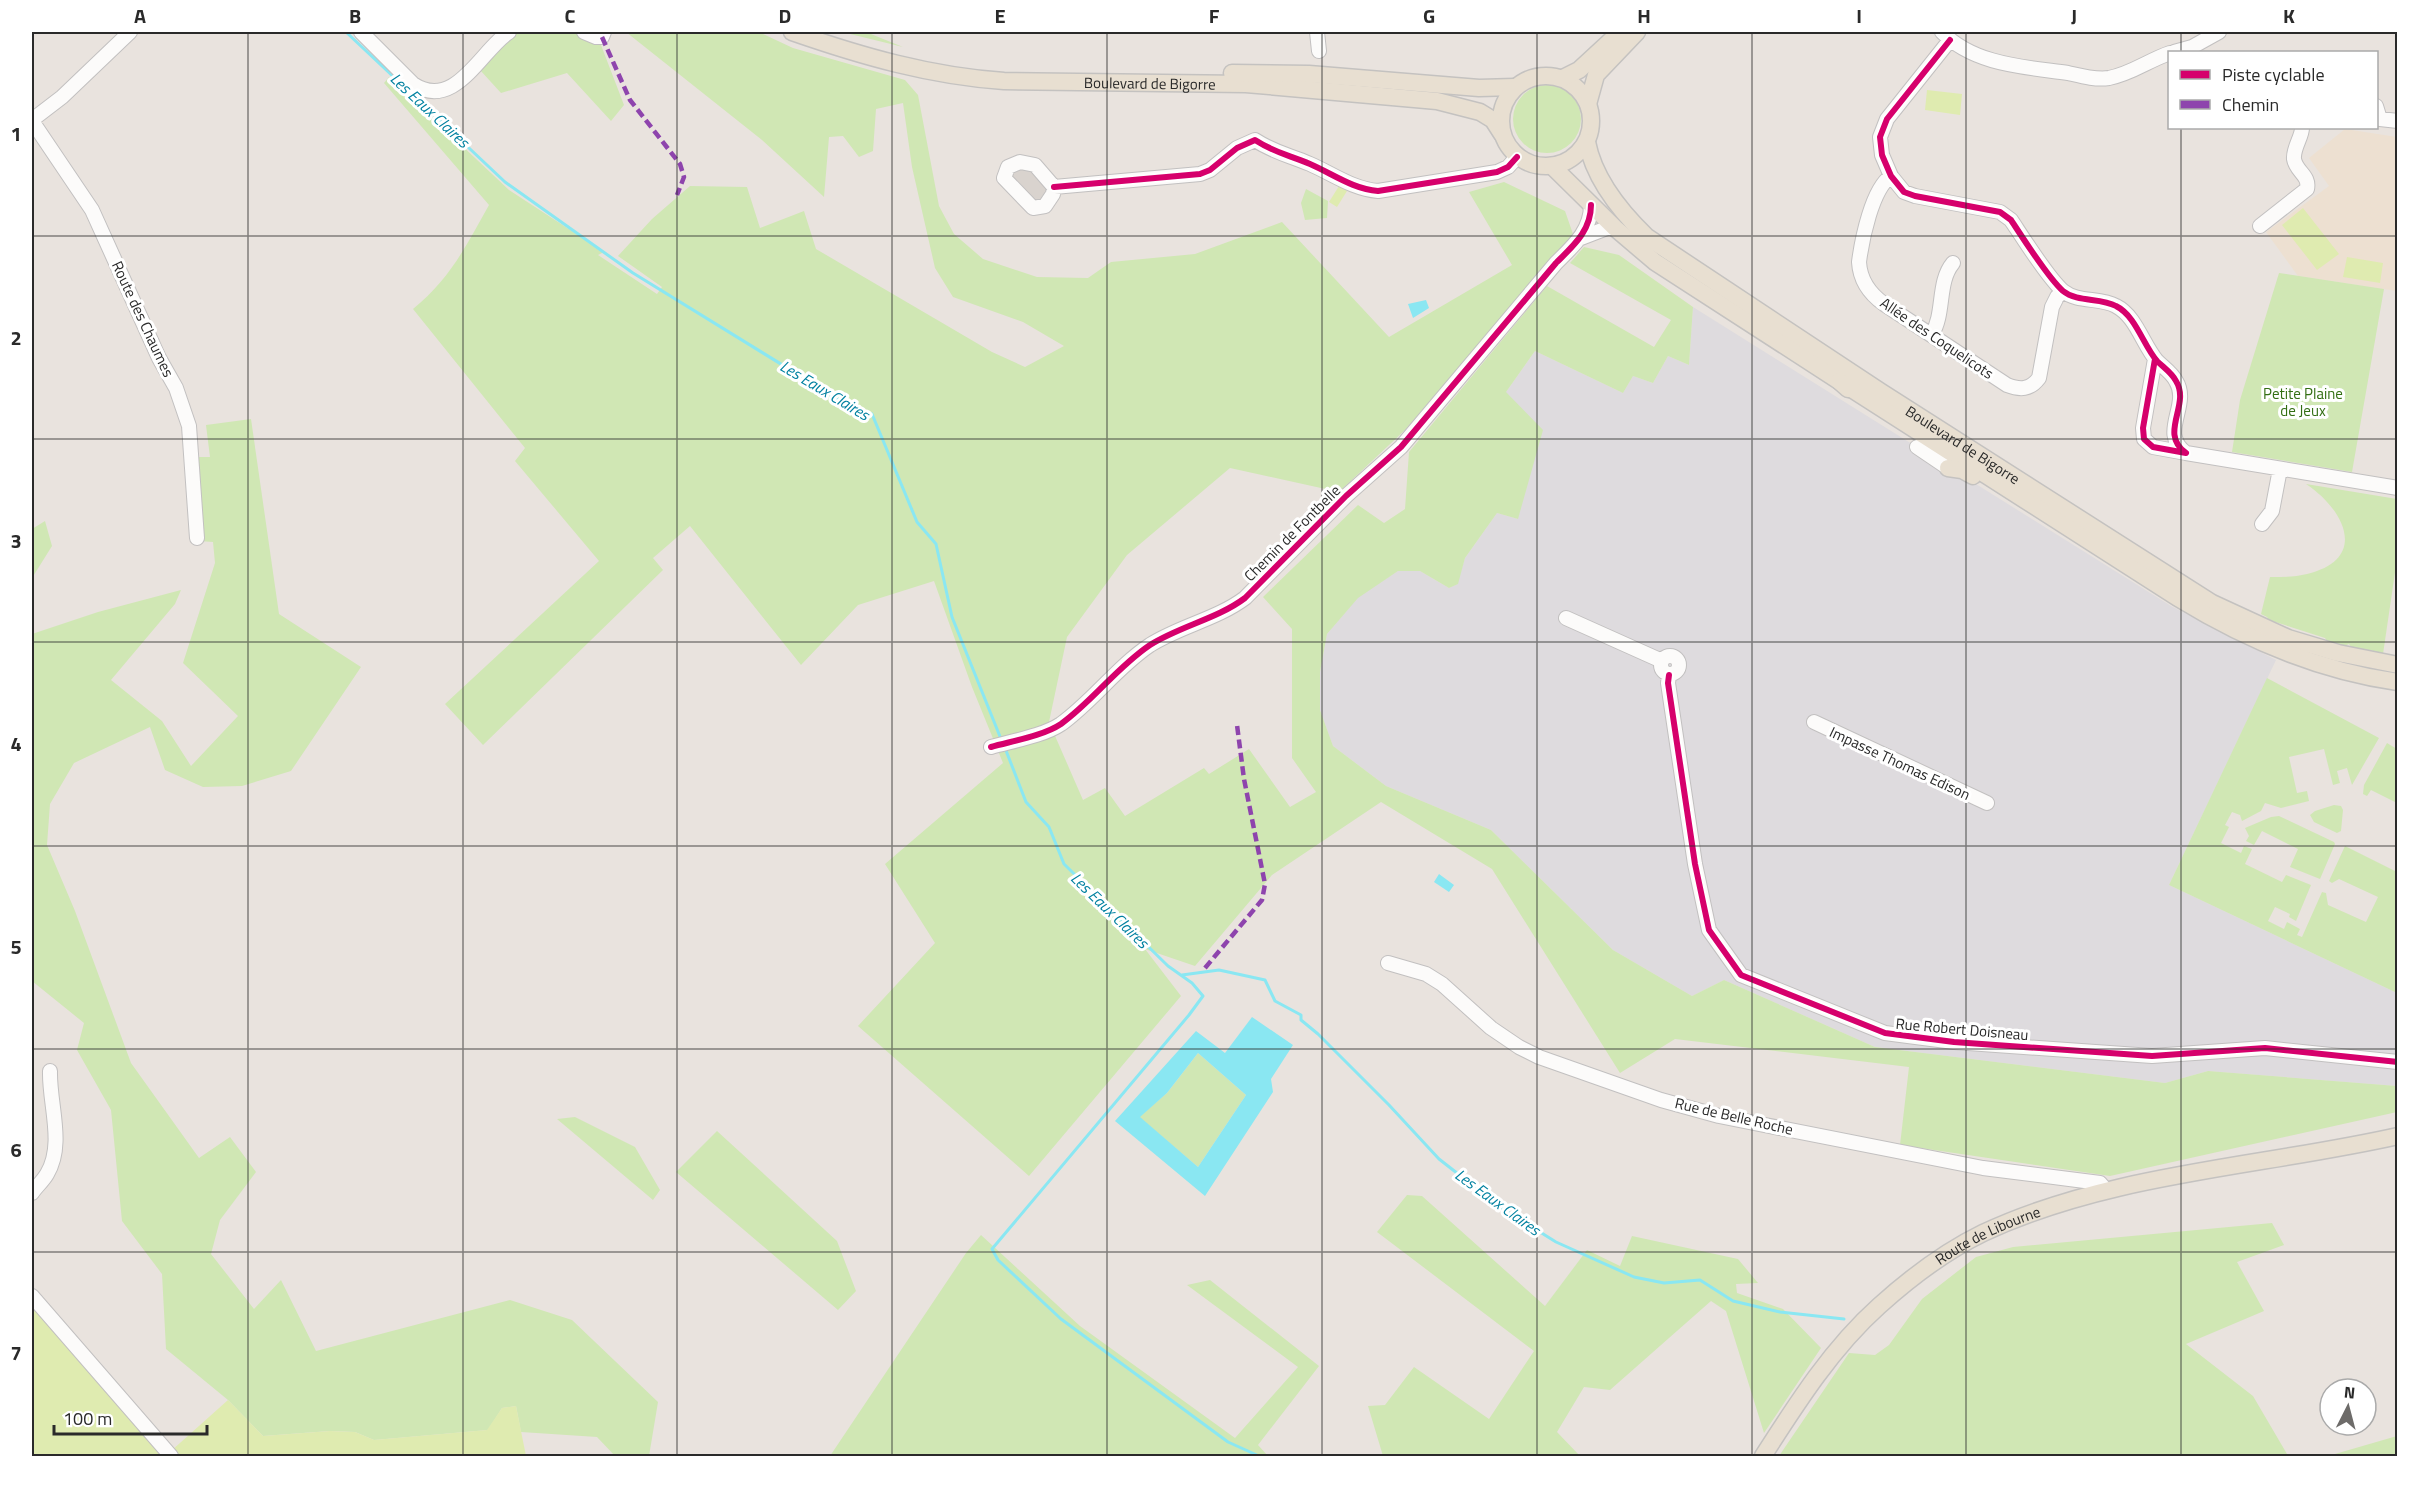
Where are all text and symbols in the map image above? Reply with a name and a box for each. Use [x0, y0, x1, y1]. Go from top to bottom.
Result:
text: A [134, 0, 146, 31]
text: B [349, 0, 361, 31]
text: C [565, 0, 576, 31]
text: D [779, 0, 791, 31]
text: E [994, 0, 1006, 31]
text: F [1209, 0, 1220, 31]
text: G [1423, 0, 1435, 31]
text: H [1637, 0, 1651, 31]
text: I [1856, 0, 1862, 31]
text: J [2071, 0, 2077, 31]
text: K [2283, 0, 2295, 31]
legend [2168, 51, 2378, 129]
text: Piste cyclable [2222, 61, 2324, 88]
water label: Les Eaux Claires [385, 67, 476, 154]
street label: Boulevard de Bigorre [1084, 70, 1216, 95]
text: Chemin [2222, 91, 2279, 118]
text: 1 [10, 118, 22, 149]
street label: Route des Chaumes [106, 257, 180, 381]
street label: Allée des Coquelicots [1876, 291, 1998, 385]
text: 2 [10, 322, 22, 353]
water label: Les Eaux Claires [776, 354, 875, 427]
park label: Petite Plaine de Jeux [2263, 382, 2343, 422]
street label: Boulevard de Bigorre [1901, 399, 2025, 489]
street label: Chemin de Fontbelle [1238, 479, 1346, 587]
text: 3 [10, 525, 22, 556]
street label: Impasse Thomas Edison [1826, 720, 1974, 806]
text: 4 [10, 728, 22, 759]
water label: Les Eaux Claires [1066, 866, 1155, 954]
text: 5 [10, 931, 22, 962]
street label: Rue Robert Doisneau [1895, 1012, 2029, 1046]
street label: Rue de Belle Roche [1673, 1091, 1795, 1141]
text: 6 [10, 1134, 22, 1165]
water label: Les Eaux Claires [1450, 1163, 1547, 1242]
street label: Route de Libourne [1930, 1199, 2043, 1270]
text: 7 [10, 1337, 22, 1368]
north arrow [2318, 1377, 2378, 1437]
text: N [2343, 1380, 2356, 1405]
scale bar [54, 1398, 207, 1436]
text: 100 m [63, 1405, 112, 1432]

